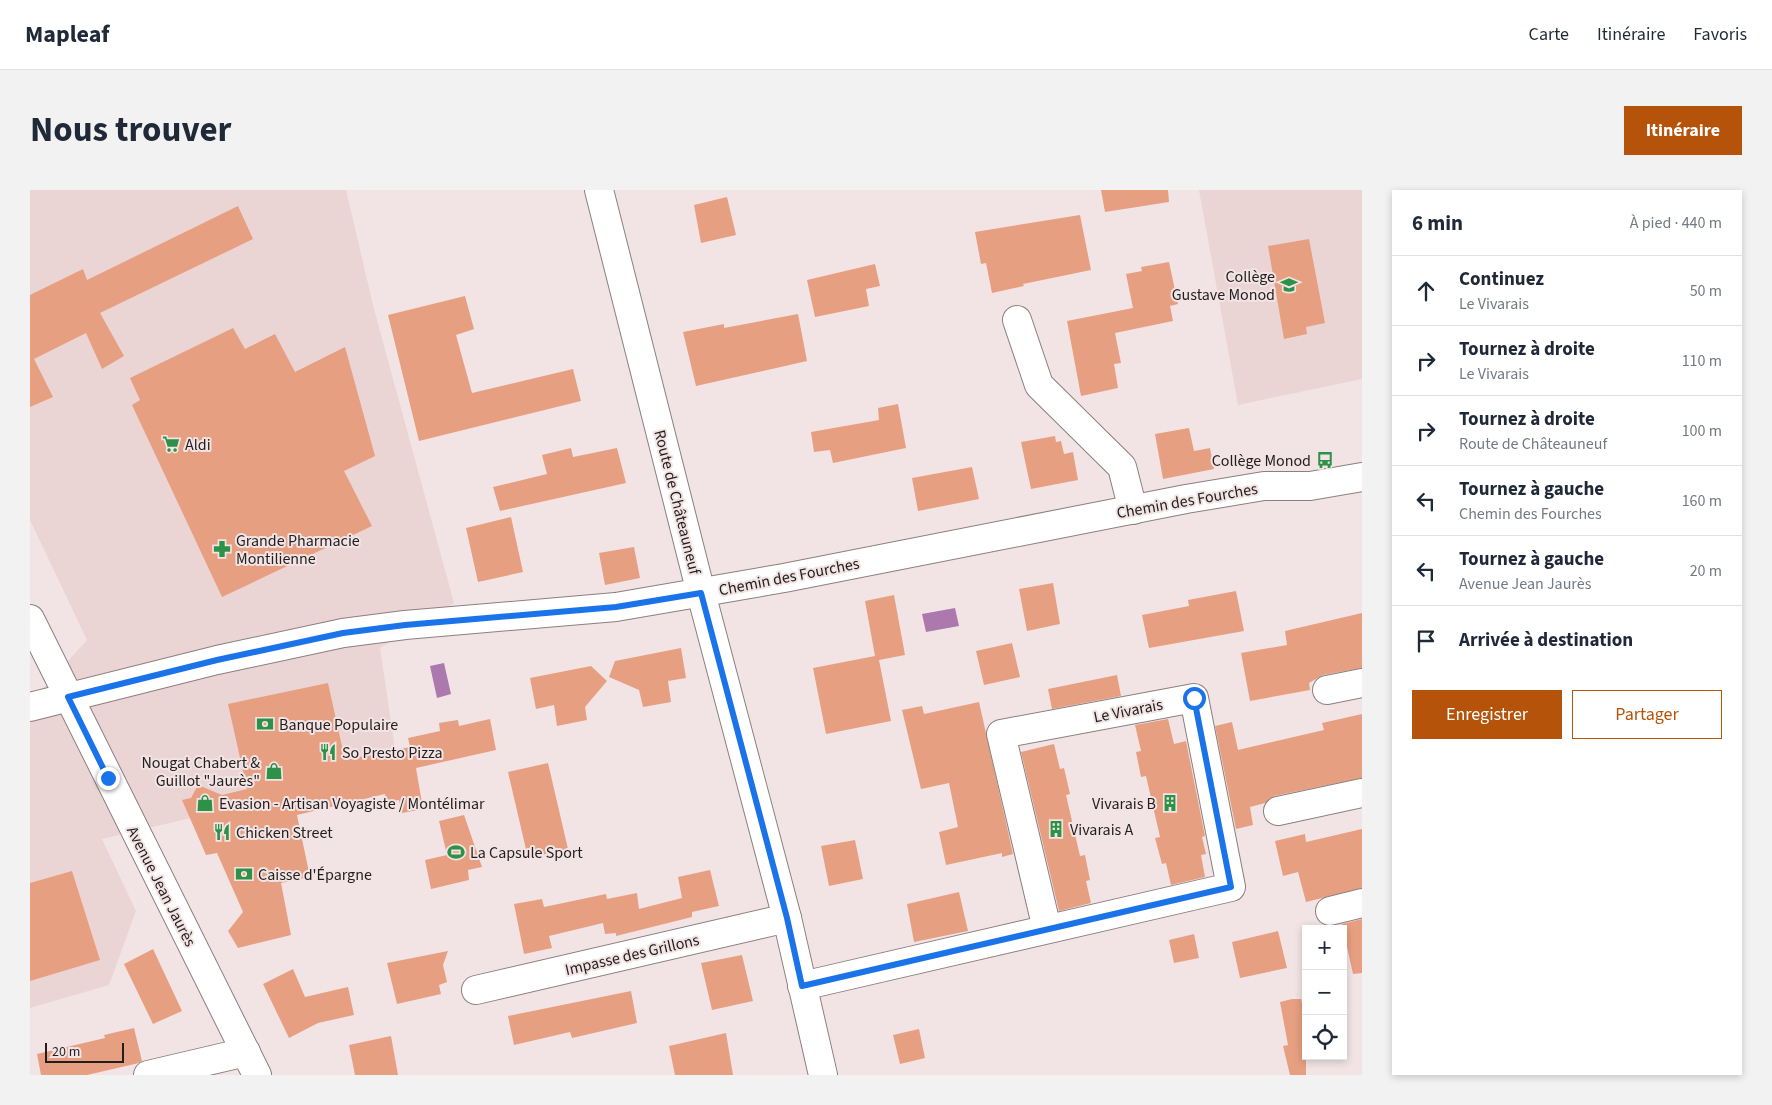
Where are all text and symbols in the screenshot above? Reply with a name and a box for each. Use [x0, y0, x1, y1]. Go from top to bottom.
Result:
text: Mapleaf [25, 17, 110, 52]
text: Carte [1529, 22, 1569, 47]
text: Itinéraire [1597, 22, 1665, 47]
text: Favoris [1693, 22, 1747, 47]
text: Nous trouver [30, 105, 231, 155]
button: Itinéraire [1624, 106, 1742, 155]
text: 6 min [1412, 208, 1463, 238]
text: À pied · 440 m [1630, 212, 1722, 234]
place label: Collège Gustave Monod [1172, 266, 1275, 306]
text: Continuez [1459, 266, 1544, 293]
school or university icon: Collège Gustave Monod [1279, 275, 1299, 295]
icon: ahead [1412, 277, 1440, 305]
text: 50 m [1690, 280, 1722, 302]
text: Le Vivarais [1459, 293, 1529, 315]
text: Tournez à droite [1459, 336, 1595, 363]
icon: right [1412, 347, 1440, 375]
text: 110 m [1682, 350, 1722, 372]
text: Le Vivarais [1459, 363, 1529, 385]
text: Tournez à droite [1459, 406, 1595, 433]
icon: right [1412, 417, 1440, 445]
text: 100 m [1682, 420, 1722, 442]
street label: Route de Châteauneuf [648, 428, 706, 578]
text: Route de Châteauneuf [1459, 433, 1607, 455]
supermarket icon: Aldi [161, 434, 181, 454]
place label: Aldi [185, 434, 211, 456]
place label: Collège Monod [1212, 450, 1311, 472]
bus stop icon: Collège Monod [1315, 450, 1335, 470]
text: Tournez à gauche [1459, 476, 1604, 503]
street label: Chemin des Fourches [1115, 478, 1260, 524]
icon: left [1412, 487, 1440, 515]
text: 160 m [1682, 490, 1722, 512]
text: Chemin des Fourches [1459, 503, 1602, 525]
place label: Grande Pharmacie Montilienne [236, 530, 360, 570]
pharmacy icon: Grande Pharmacie Montilienne [212, 539, 232, 559]
text: Tournez à gauche [1459, 546, 1604, 573]
street label: Chemin des Fourches [717, 553, 862, 601]
icon: left [1412, 557, 1440, 585]
text: 20 m [1690, 560, 1722, 582]
text: Avenue Jean Jaurès [1459, 573, 1591, 595]
icon: arrive [1412, 627, 1440, 655]
text: Arrivée à destination [1459, 627, 1633, 654]
route start [1183, 687, 1206, 710]
button: Enregistrer [1412, 690, 1562, 739]
button: Partager [1572, 690, 1722, 739]
street label: Le Vivarais [1092, 693, 1165, 728]
bank icon: Banque Populaire [255, 714, 275, 734]
place label: Banque Populaire [279, 714, 398, 736]
restaurant icon: So Presto Pizza [318, 742, 338, 762]
place label: So Presto Pizza [342, 742, 443, 764]
place label: Nougat Chabert & Guillot "Jaurès" [141, 752, 260, 792]
shop icon: Nougat Chabert & Guillot "Jaurès" [264, 761, 284, 781]
route end [97, 767, 120, 790]
shop icon: Evasion - Artisan Voyagiste / Montélimar [195, 793, 215, 813]
place label: Evasion - Artisan Voyagiste / Montélimar [219, 793, 485, 815]
place label: Vivarais B [1092, 793, 1156, 815]
building icon: Vivarais B [1160, 793, 1180, 813]
building icon: Vivarais A [1046, 819, 1066, 839]
place label: Vivarais A [1070, 819, 1133, 841]
street label: Avenue Jean Jaurès [121, 822, 201, 951]
restaurant icon: Chicken Street [212, 822, 232, 842]
place label: Chicken Street [236, 822, 333, 844]
sports icon: La Capsule Sport [446, 842, 466, 862]
place label: La Capsule Sport [470, 842, 583, 864]
bank icon: Caisse d'Épargne [234, 864, 254, 884]
place label: Caisse d'Épargne [258, 864, 372, 886]
map controls [1302, 925, 1347, 1060]
button: + [1302, 925, 1347, 970]
street label: Impasse des Grillons [563, 929, 702, 981]
button: − [1302, 970, 1347, 1015]
button: locate [1302, 1015, 1347, 1060]
scale bar [45, 1040, 124, 1063]
text: 20 m [52, 1042, 80, 1062]

